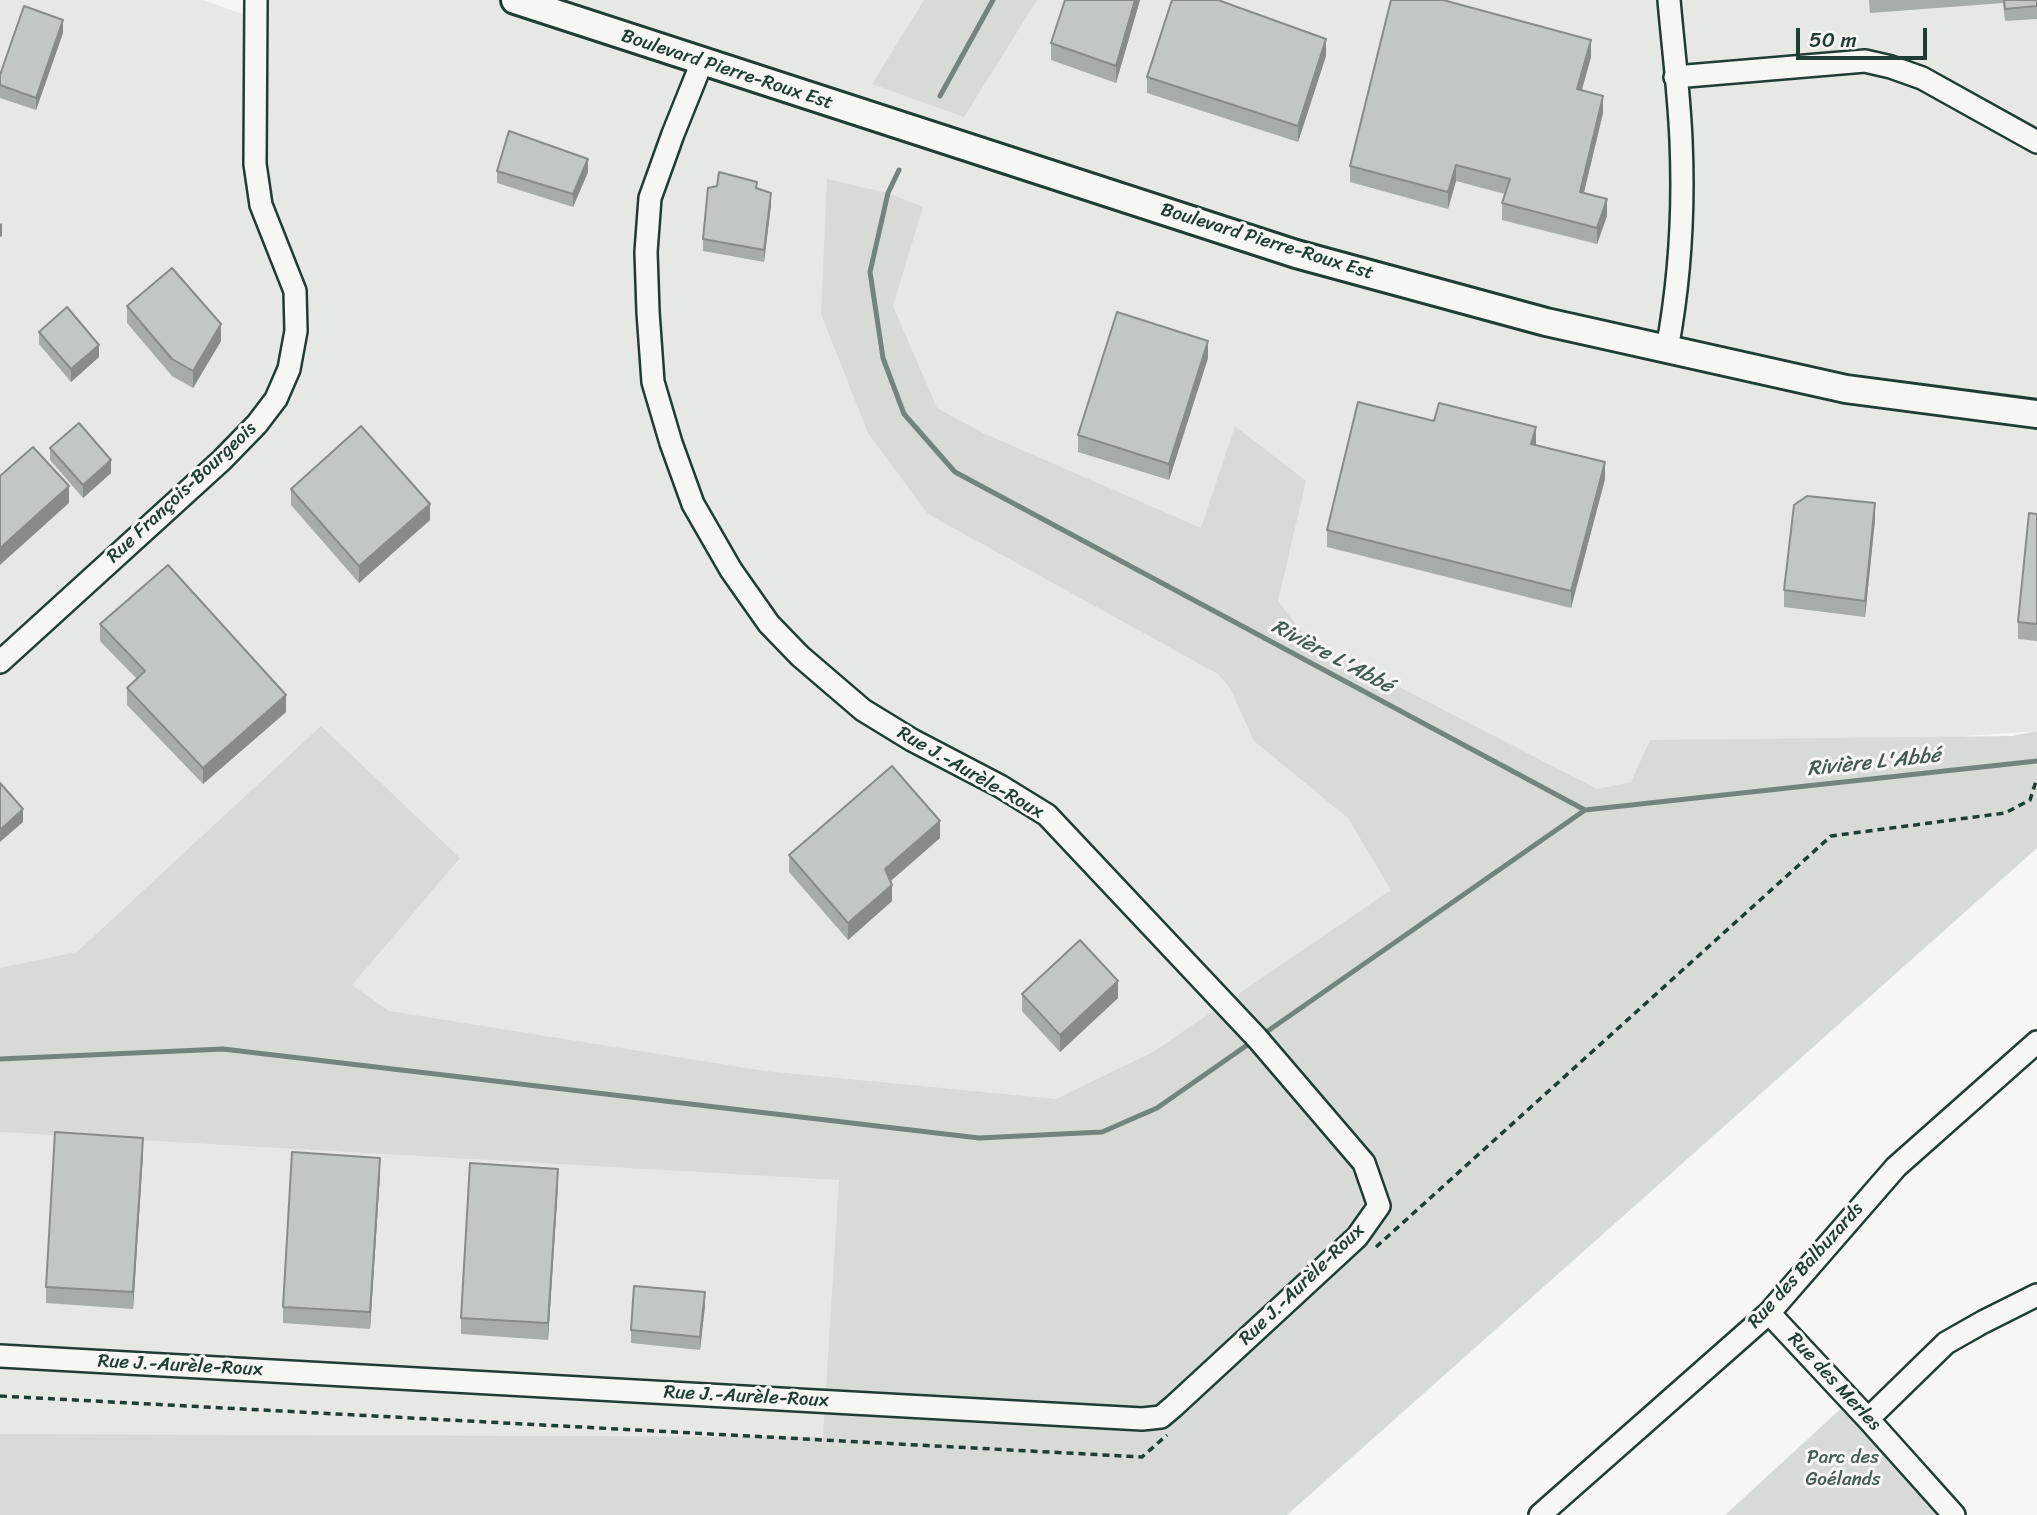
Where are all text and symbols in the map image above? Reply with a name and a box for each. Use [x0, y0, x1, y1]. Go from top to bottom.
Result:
scale bar [1799, 14, 1930, 58]
text: 50 m [1809, 21, 1857, 59]
street label: Boulevard Pierre-Roux Est [618, 25, 836, 115]
street label: Boulevard Pierre-Roux Est [1158, 199, 1376, 285]
street label: Rue François-Bourgeois [102, 418, 262, 568]
water label: Rivière L'Abbé [1267, 614, 1397, 700]
street label: Rue J.-Aurèle-Roux [893, 722, 1047, 824]
water label: Rivière L'Abbé [1806, 743, 1942, 783]
street label: Rue des Balbuzards [1744, 1198, 1868, 1334]
street label: Rue J.-Aurèle-Roux [1235, 1220, 1369, 1350]
street label: Rue des Merles [1783, 1328, 1885, 1436]
street label: Rue J.-Aurèle-Roux [97, 1350, 263, 1382]
street label: Rue J.-Aurèle-Roux [663, 1381, 829, 1413]
park label: Parc des Goélands [1805, 1447, 1881, 1491]

